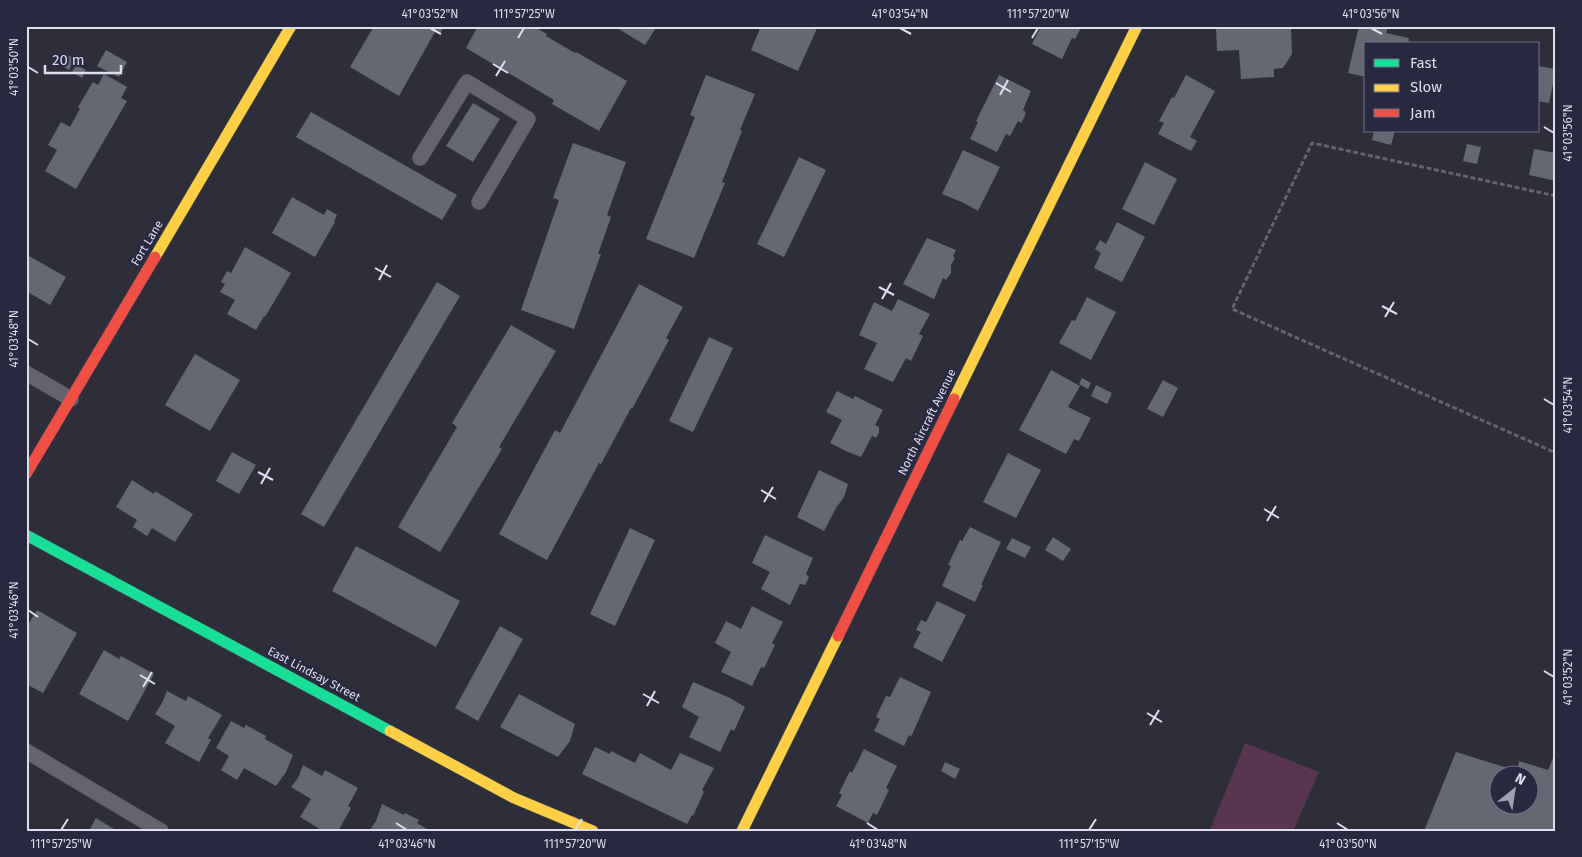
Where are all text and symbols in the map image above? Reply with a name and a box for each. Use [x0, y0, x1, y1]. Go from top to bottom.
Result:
text: 41°03'52"N [401, 7, 459, 21]
text: 111°57'25"W [493, 7, 555, 21]
text: 41°03'54"N [871, 7, 929, 21]
text: 111°57'20"W [1007, 7, 1069, 21]
text: 41°03'56"N [1342, 7, 1400, 21]
text: 41°03'50"N [7, 38, 21, 96]
scale bar [45, 42, 121, 74]
legend [1364, 42, 1540, 132]
text: 20 m [52, 51, 85, 69]
text: Fast [1410, 54, 1437, 72]
text: Slow [1410, 78, 1442, 96]
text: Jam [1410, 104, 1436, 122]
text: 41°03'56"N [1561, 104, 1575, 162]
street label: Fort Lane [128, 218, 166, 268]
text: 41°03'48"N [7, 310, 21, 368]
street label: North Aircraft Avenue [895, 366, 959, 478]
text: 41°03'54"N [1561, 376, 1575, 434]
text: 41°03'46"N [7, 581, 21, 639]
street label: East Lindsay Street [265, 644, 363, 705]
text: 41°03'52"N [1561, 648, 1575, 706]
north arrow [1490, 764, 1540, 814]
text: N [1512, 769, 1529, 789]
text: 111°57'25"W [30, 837, 92, 851]
text: 41°03'46"N [378, 837, 436, 851]
text: 111°57'20"W [544, 837, 606, 851]
text: 41°03'48"N [849, 837, 907, 851]
text: 111°57'15"W [1059, 837, 1120, 851]
text: 41°03'50"N [1319, 837, 1377, 851]

